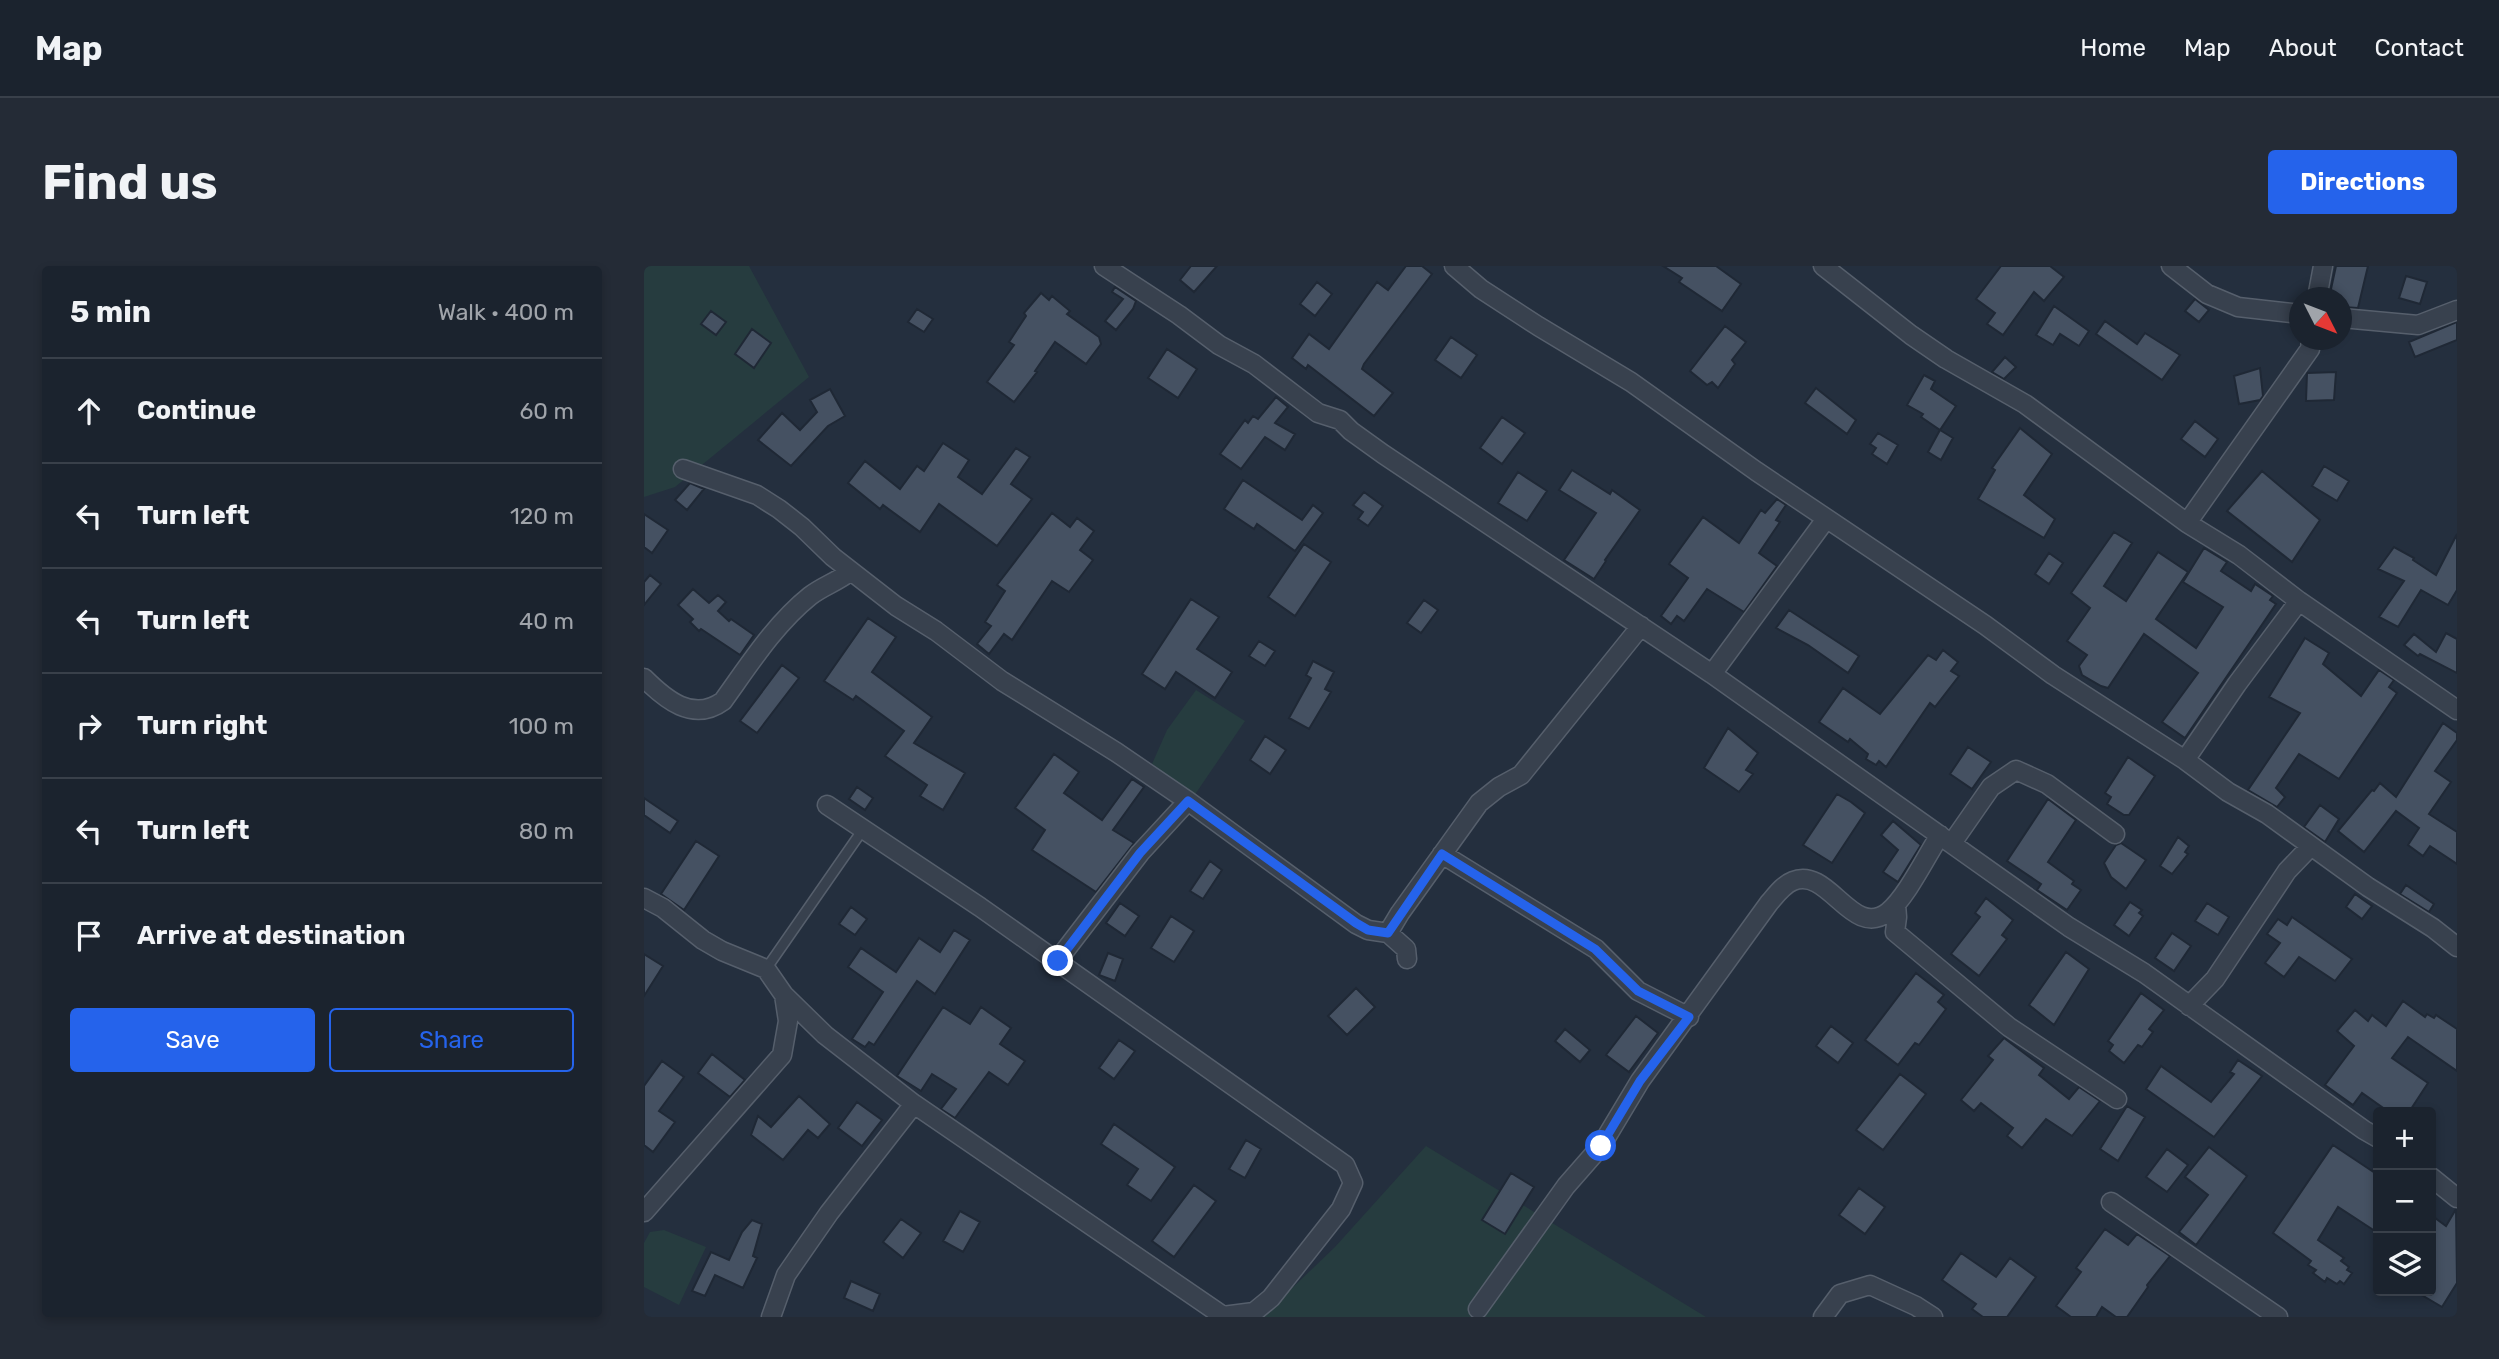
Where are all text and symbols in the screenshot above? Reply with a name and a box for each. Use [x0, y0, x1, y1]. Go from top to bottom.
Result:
text: Map [35, 29, 103, 68]
text: Home [2080, 34, 2146, 62]
text: Map [2184, 34, 2231, 62]
text: About [2269, 34, 2337, 62]
text: Contact [2375, 34, 2464, 62]
button: Directions [2268, 150, 2457, 214]
text: Find us [42, 153, 218, 211]
north arrow [2289, 287, 2352, 350]
text: 5 min [70, 294, 151, 330]
text: Walk · 400 m [438, 298, 574, 326]
icon: ahead [70, 392, 108, 430]
text: Continue [137, 395, 256, 426]
text: 60 m [519, 397, 574, 425]
icon: left [70, 497, 108, 535]
text: Turn left [137, 500, 249, 531]
text: 120 m [510, 502, 574, 530]
icon: left [70, 602, 108, 640]
text: Turn left [137, 605, 249, 636]
text: 40 m [519, 607, 574, 635]
icon: right [70, 707, 108, 745]
text: Turn right [137, 710, 267, 741]
text: 100 m [509, 712, 574, 740]
icon: left [70, 812, 108, 850]
text: Turn left [137, 815, 249, 846]
text: 80 m [519, 817, 574, 845]
icon: arrive [70, 917, 108, 955]
text: Arrive at destination [137, 920, 405, 951]
route end [1042, 945, 1073, 976]
button: Save [70, 1008, 315, 1072]
button: Share [329, 1008, 574, 1072]
map controls [2373, 1107, 2436, 1296]
button: + [2373, 1107, 2436, 1170]
route start [1585, 1130, 1616, 1161]
button: − [2373, 1170, 2436, 1233]
button: layers [2373, 1233, 2436, 1296]

